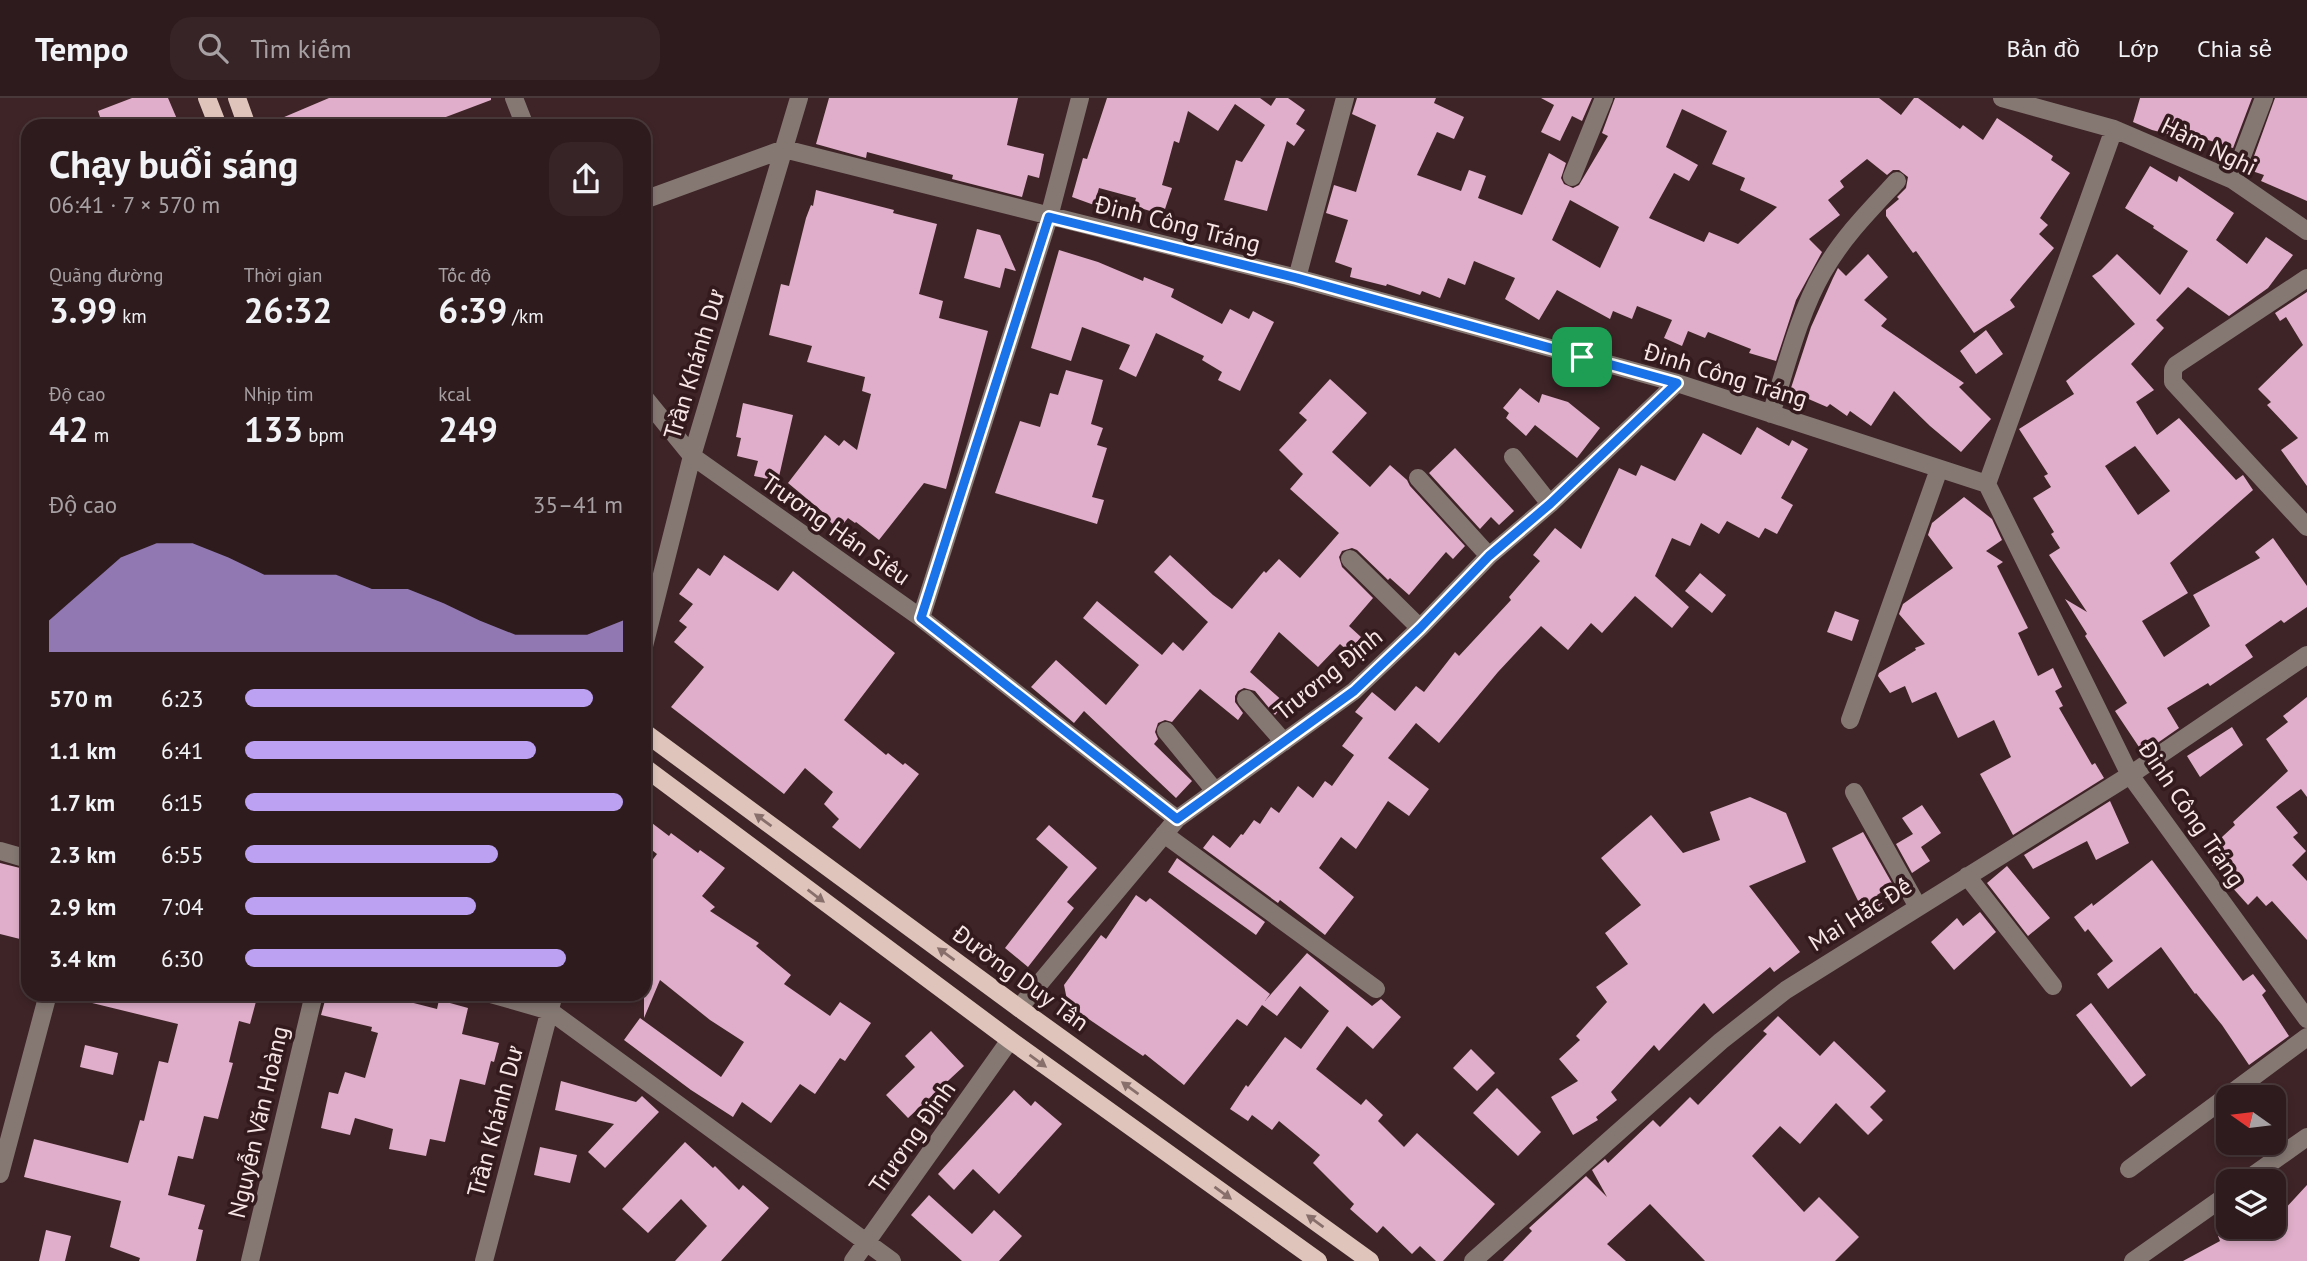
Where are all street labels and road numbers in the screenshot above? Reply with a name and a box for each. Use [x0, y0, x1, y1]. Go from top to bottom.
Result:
street label: Hàm Nghi [2156, 110, 2262, 182]
street label: Đinh Công Tráng [1091, 188, 1264, 260]
street label: Trần Khánh Dư [656, 285, 732, 443]
street label: Đinh Công Tráng [1640, 335, 1811, 415]
street label: Trương Hán Siêu [755, 466, 917, 592]
street label: Trương Định [1268, 621, 1388, 727]
street label: Đinh Công Tráng [2131, 734, 2252, 893]
street label: Mai Hắc Đế [1802, 870, 1918, 958]
street label: Đường Duy Tân [946, 918, 1095, 1038]
street label: Nguyễn Văn Hoàng [221, 1023, 295, 1221]
street label: Trần Khánh Dư [460, 1042, 530, 1200]
street label: Trương Định [862, 1075, 962, 1199]

